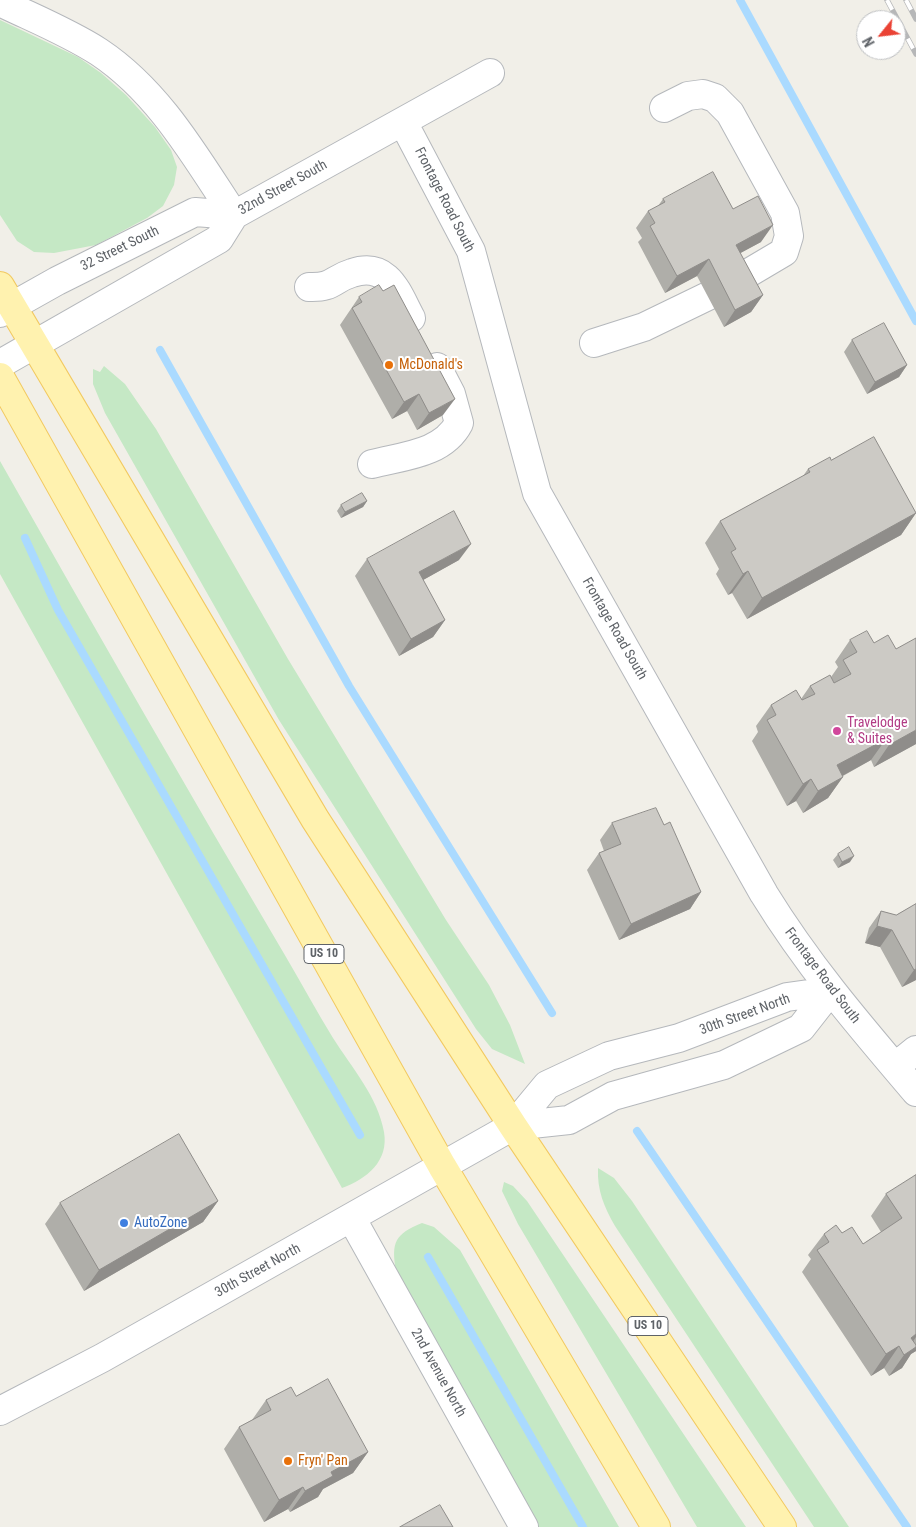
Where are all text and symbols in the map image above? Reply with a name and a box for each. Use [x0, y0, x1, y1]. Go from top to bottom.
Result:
north arrow [856, 10, 906, 60]
text: N [860, 34, 878, 49]
street label: Frontage Road South [410, 145, 478, 255]
street label: 32nd Street South [236, 157, 330, 219]
street label: 32 Street South [78, 223, 162, 275]
place label: McDonald's [399, 357, 463, 373]
marker: McDonald's [383, 359, 395, 371]
street label: Frontage Road South [578, 575, 650, 683]
place label: Travelodge & Suites [847, 715, 907, 748]
marker: Travelodge & Suites [831, 725, 843, 737]
street label: Frontage Road South [781, 925, 863, 1027]
road number: US 10 [304, 944, 344, 964]
street label: 30th Street North [697, 991, 793, 1039]
place label: AutoZone [134, 1215, 187, 1231]
marker: AutoZone [118, 1217, 130, 1229]
street label: 30th Street North [212, 1241, 304, 1301]
road number: US 10 [628, 1316, 668, 1335]
street label: 2nd Avenue North [407, 1326, 469, 1420]
place label: Fryn' Pan [298, 1453, 348, 1469]
marker: Fryn' Pan [282, 1455, 294, 1467]

